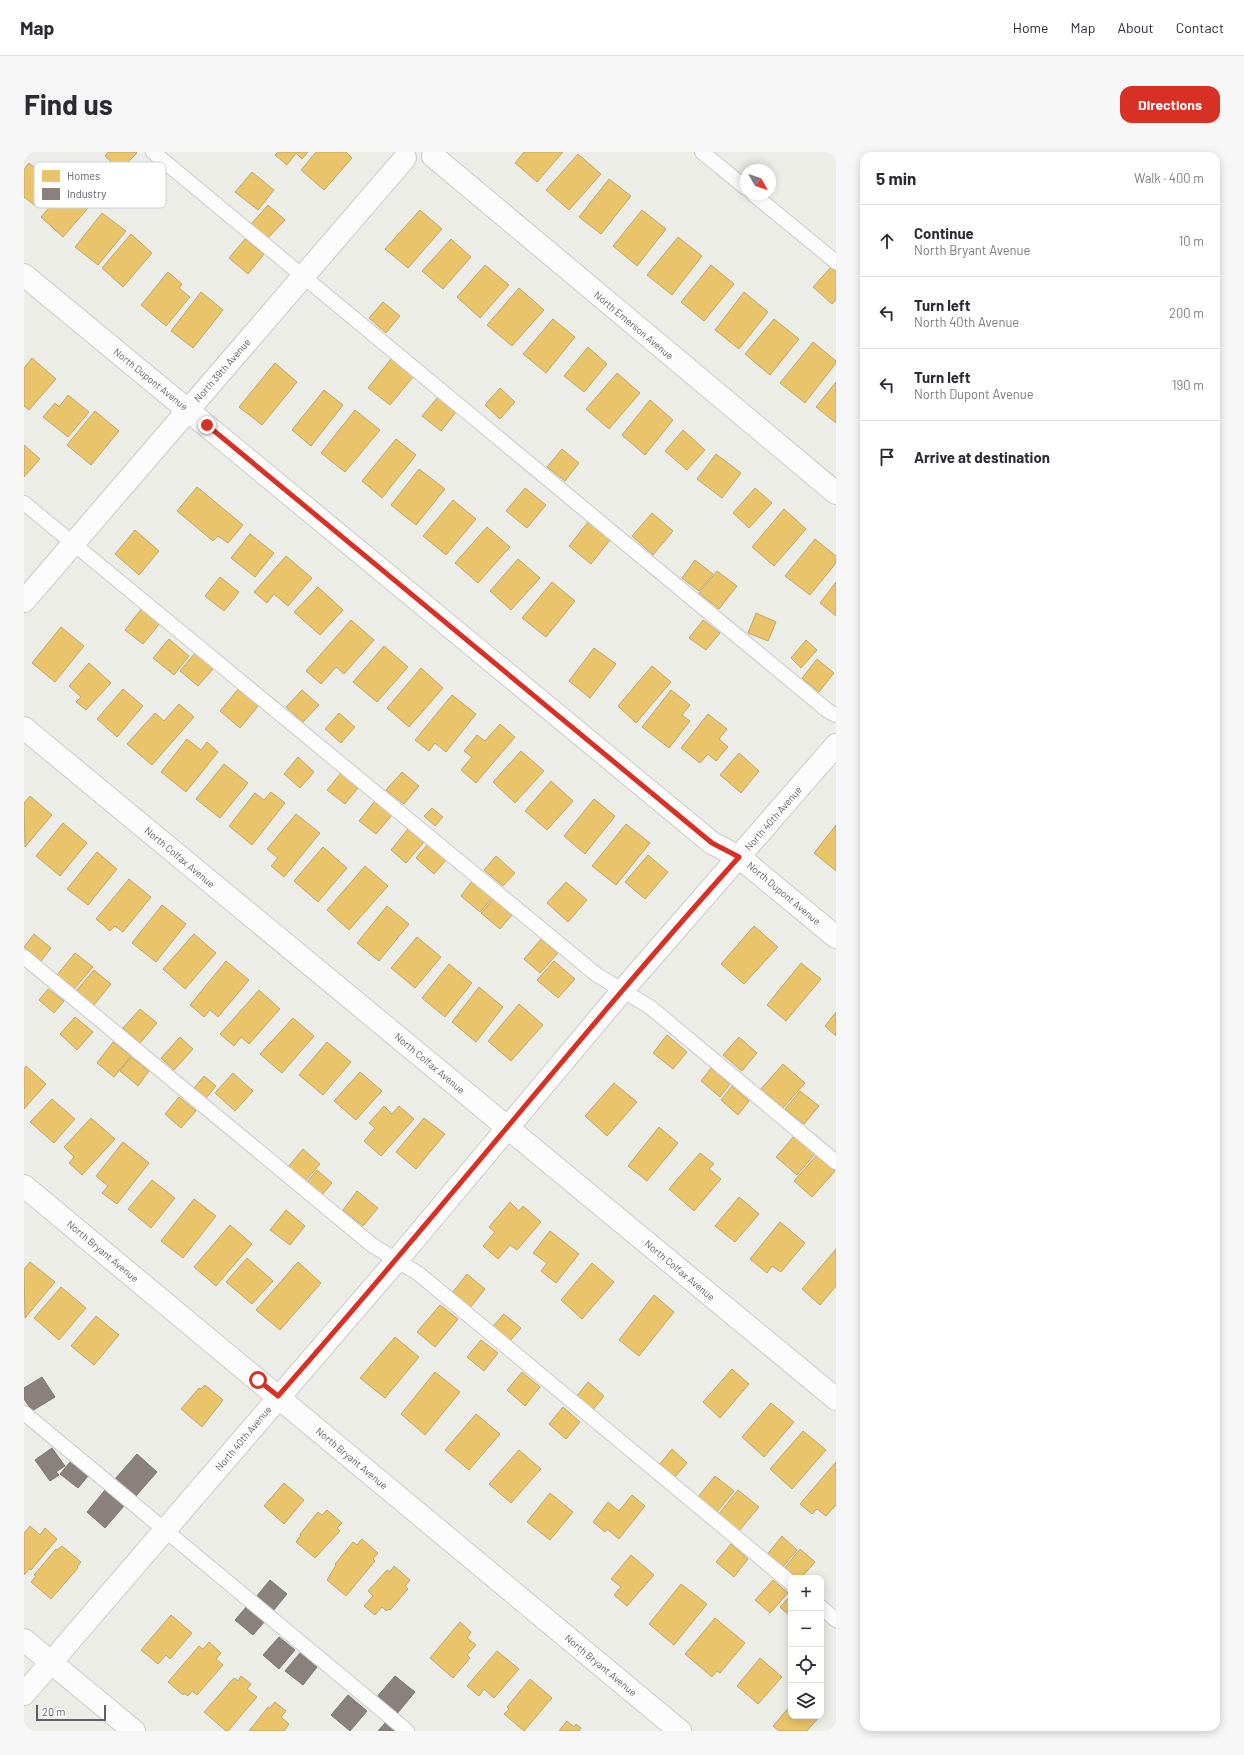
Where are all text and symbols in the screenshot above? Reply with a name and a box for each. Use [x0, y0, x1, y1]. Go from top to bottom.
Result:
text: Map [20, 16, 54, 39]
text: Home [1013, 19, 1049, 36]
text: Map [1071, 19, 1095, 36]
text: About [1117, 19, 1154, 36]
text: Contact [1176, 19, 1224, 36]
button: Directions [1120, 86, 1220, 123]
text: Find us [24, 87, 113, 121]
legend [34, 162, 166, 208]
north arrow [740, 164, 776, 200]
text: 5 min [876, 168, 916, 188]
text: Homes [67, 169, 100, 182]
text: Walk · 400 m [1134, 170, 1204, 186]
text: Industry [67, 187, 106, 200]
text: Continue [914, 224, 974, 242]
icon: ahead [876, 230, 898, 252]
text: 10 m [1179, 233, 1204, 249]
text: North Bryant Avenue [914, 242, 1031, 258]
street label: North Emerson Avenue [592, 288, 676, 362]
text: Turn left [914, 296, 970, 314]
icon: left [876, 302, 898, 324]
text: 200 m [1169, 305, 1204, 321]
text: North 40th Avenue [914, 314, 1019, 330]
street label: North 39th Avenue [191, 336, 253, 404]
street label: North Dupont Avenue [111, 345, 191, 413]
text: Turn left [914, 368, 970, 386]
icon: left [876, 374, 898, 396]
text: 190 m [1172, 377, 1204, 393]
text: North Dupont Avenue [914, 386, 1034, 402]
route end [198, 416, 216, 434]
icon: arrive [876, 446, 898, 468]
text: Arrive at destination [914, 448, 1050, 466]
street label: North 40th Avenue [742, 783, 804, 853]
street label: North Colfax Avenue [142, 824, 218, 890]
street label: North Dupont Avenue [745, 859, 823, 927]
street label: North Colfax Avenue [392, 1030, 468, 1096]
street label: North Bryant Avenue [65, 1218, 141, 1284]
street label: North Colfax Avenue [642, 1237, 718, 1303]
route start [249, 1371, 267, 1389]
street label: North 40th Avenue [212, 1403, 274, 1473]
street label: North Bryant Avenue [314, 1425, 390, 1491]
map controls [788, 1575, 824, 1719]
button: + [788, 1575, 824, 1611]
button: − [788, 1611, 824, 1647]
street label: North Bryant Avenue [563, 1632, 639, 1698]
button: locate [788, 1647, 824, 1683]
button: layers [788, 1683, 824, 1719]
scale bar [36, 1703, 106, 1722]
text: 20 m [42, 1705, 65, 1718]

